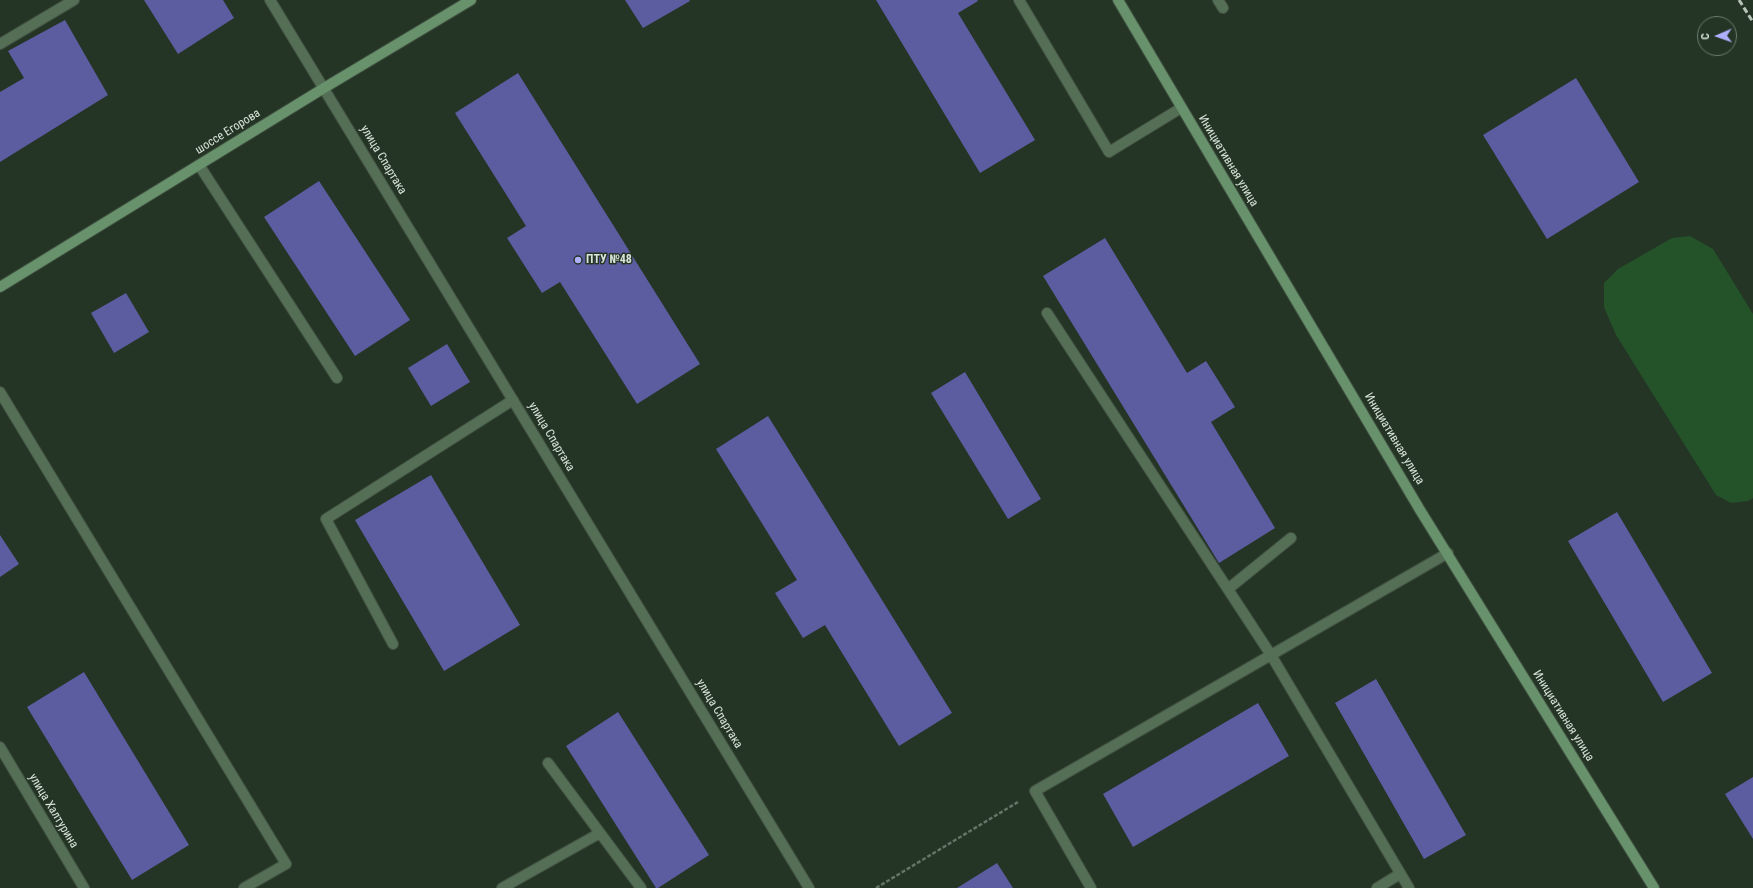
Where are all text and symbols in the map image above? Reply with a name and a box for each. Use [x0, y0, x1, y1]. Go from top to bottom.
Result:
north arrow [1697, 16, 1737, 56]
text: С [1699, 33, 1712, 40]
street label: шоссе Егорова [193, 106, 263, 158]
street label: Инициативная улица [1195, 113, 1261, 209]
street label: улица Спартака [357, 123, 409, 197]
place label: ПТУ №48 [586, 253, 632, 267]
marker: ПТУ №48 [573, 255, 583, 265]
street label: Инициативная улица [1361, 391, 1427, 487]
street label: улица Спартака [525, 400, 577, 474]
street label: Инициативная улица [1529, 668, 1597, 764]
street label: улица Спартака [693, 677, 745, 751]
street label: улица Халтурина [25, 771, 81, 851]

